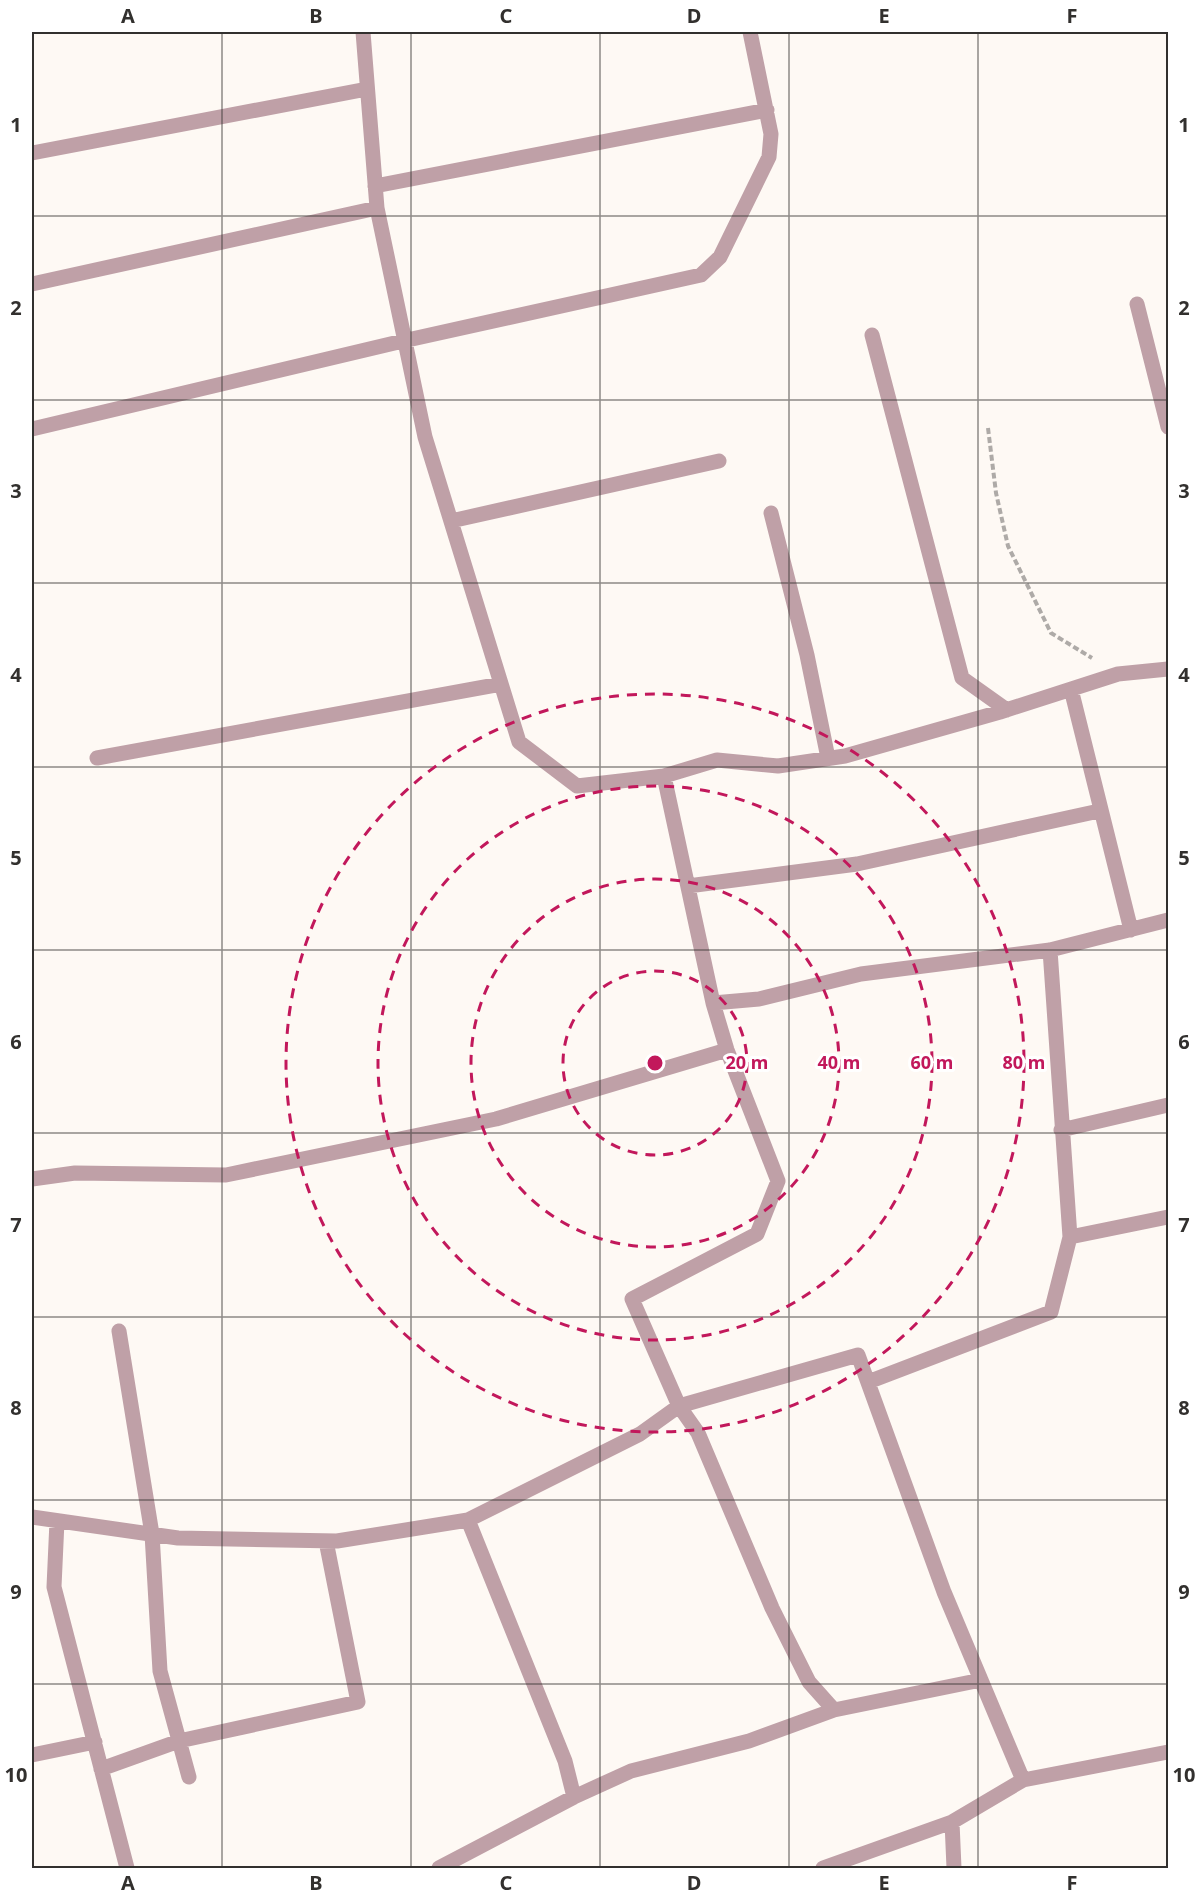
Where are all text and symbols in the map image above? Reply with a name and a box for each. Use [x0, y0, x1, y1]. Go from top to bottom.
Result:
text: A [121, 2, 135, 29]
text: B [309, 2, 323, 29]
text: C [500, 2, 513, 29]
text: D [687, 2, 701, 29]
text: E [878, 2, 890, 29]
text: F [1067, 2, 1077, 29]
text: 1 [10, 111, 22, 138]
text: 1 [1178, 111, 1190, 138]
text: 2 [10, 294, 22, 321]
text: 2 [1178, 294, 1190, 321]
text: 3 [10, 477, 22, 504]
text: 3 [1178, 477, 1190, 504]
text: 4 [10, 661, 22, 688]
text: 4 [1178, 661, 1190, 688]
text: 5 [10, 844, 22, 871]
text: 5 [1178, 844, 1190, 871]
text: 6 [10, 1028, 22, 1055]
text: 6 [1178, 1028, 1190, 1055]
text: 20 m [726, 1050, 768, 1074]
text: 40 m [818, 1050, 860, 1074]
text: 60 m [911, 1050, 953, 1074]
text: 80 m [1003, 1050, 1045, 1074]
centre of rings [645, 1053, 665, 1073]
text: 7 [10, 1211, 22, 1238]
text: 7 [1178, 1211, 1190, 1238]
text: 8 [10, 1394, 22, 1421]
text: 8 [1178, 1394, 1190, 1421]
text: 9 [10, 1578, 22, 1605]
text: 9 [1178, 1578, 1190, 1605]
text: 10 [5, 1761, 27, 1788]
text: 10 [1173, 1761, 1195, 1788]
text: A [121, 1869, 135, 1896]
text: B [309, 1869, 323, 1896]
text: C [500, 1869, 513, 1896]
text: D [687, 1869, 701, 1896]
text: E [878, 1869, 890, 1896]
text: F [1067, 1869, 1077, 1896]

